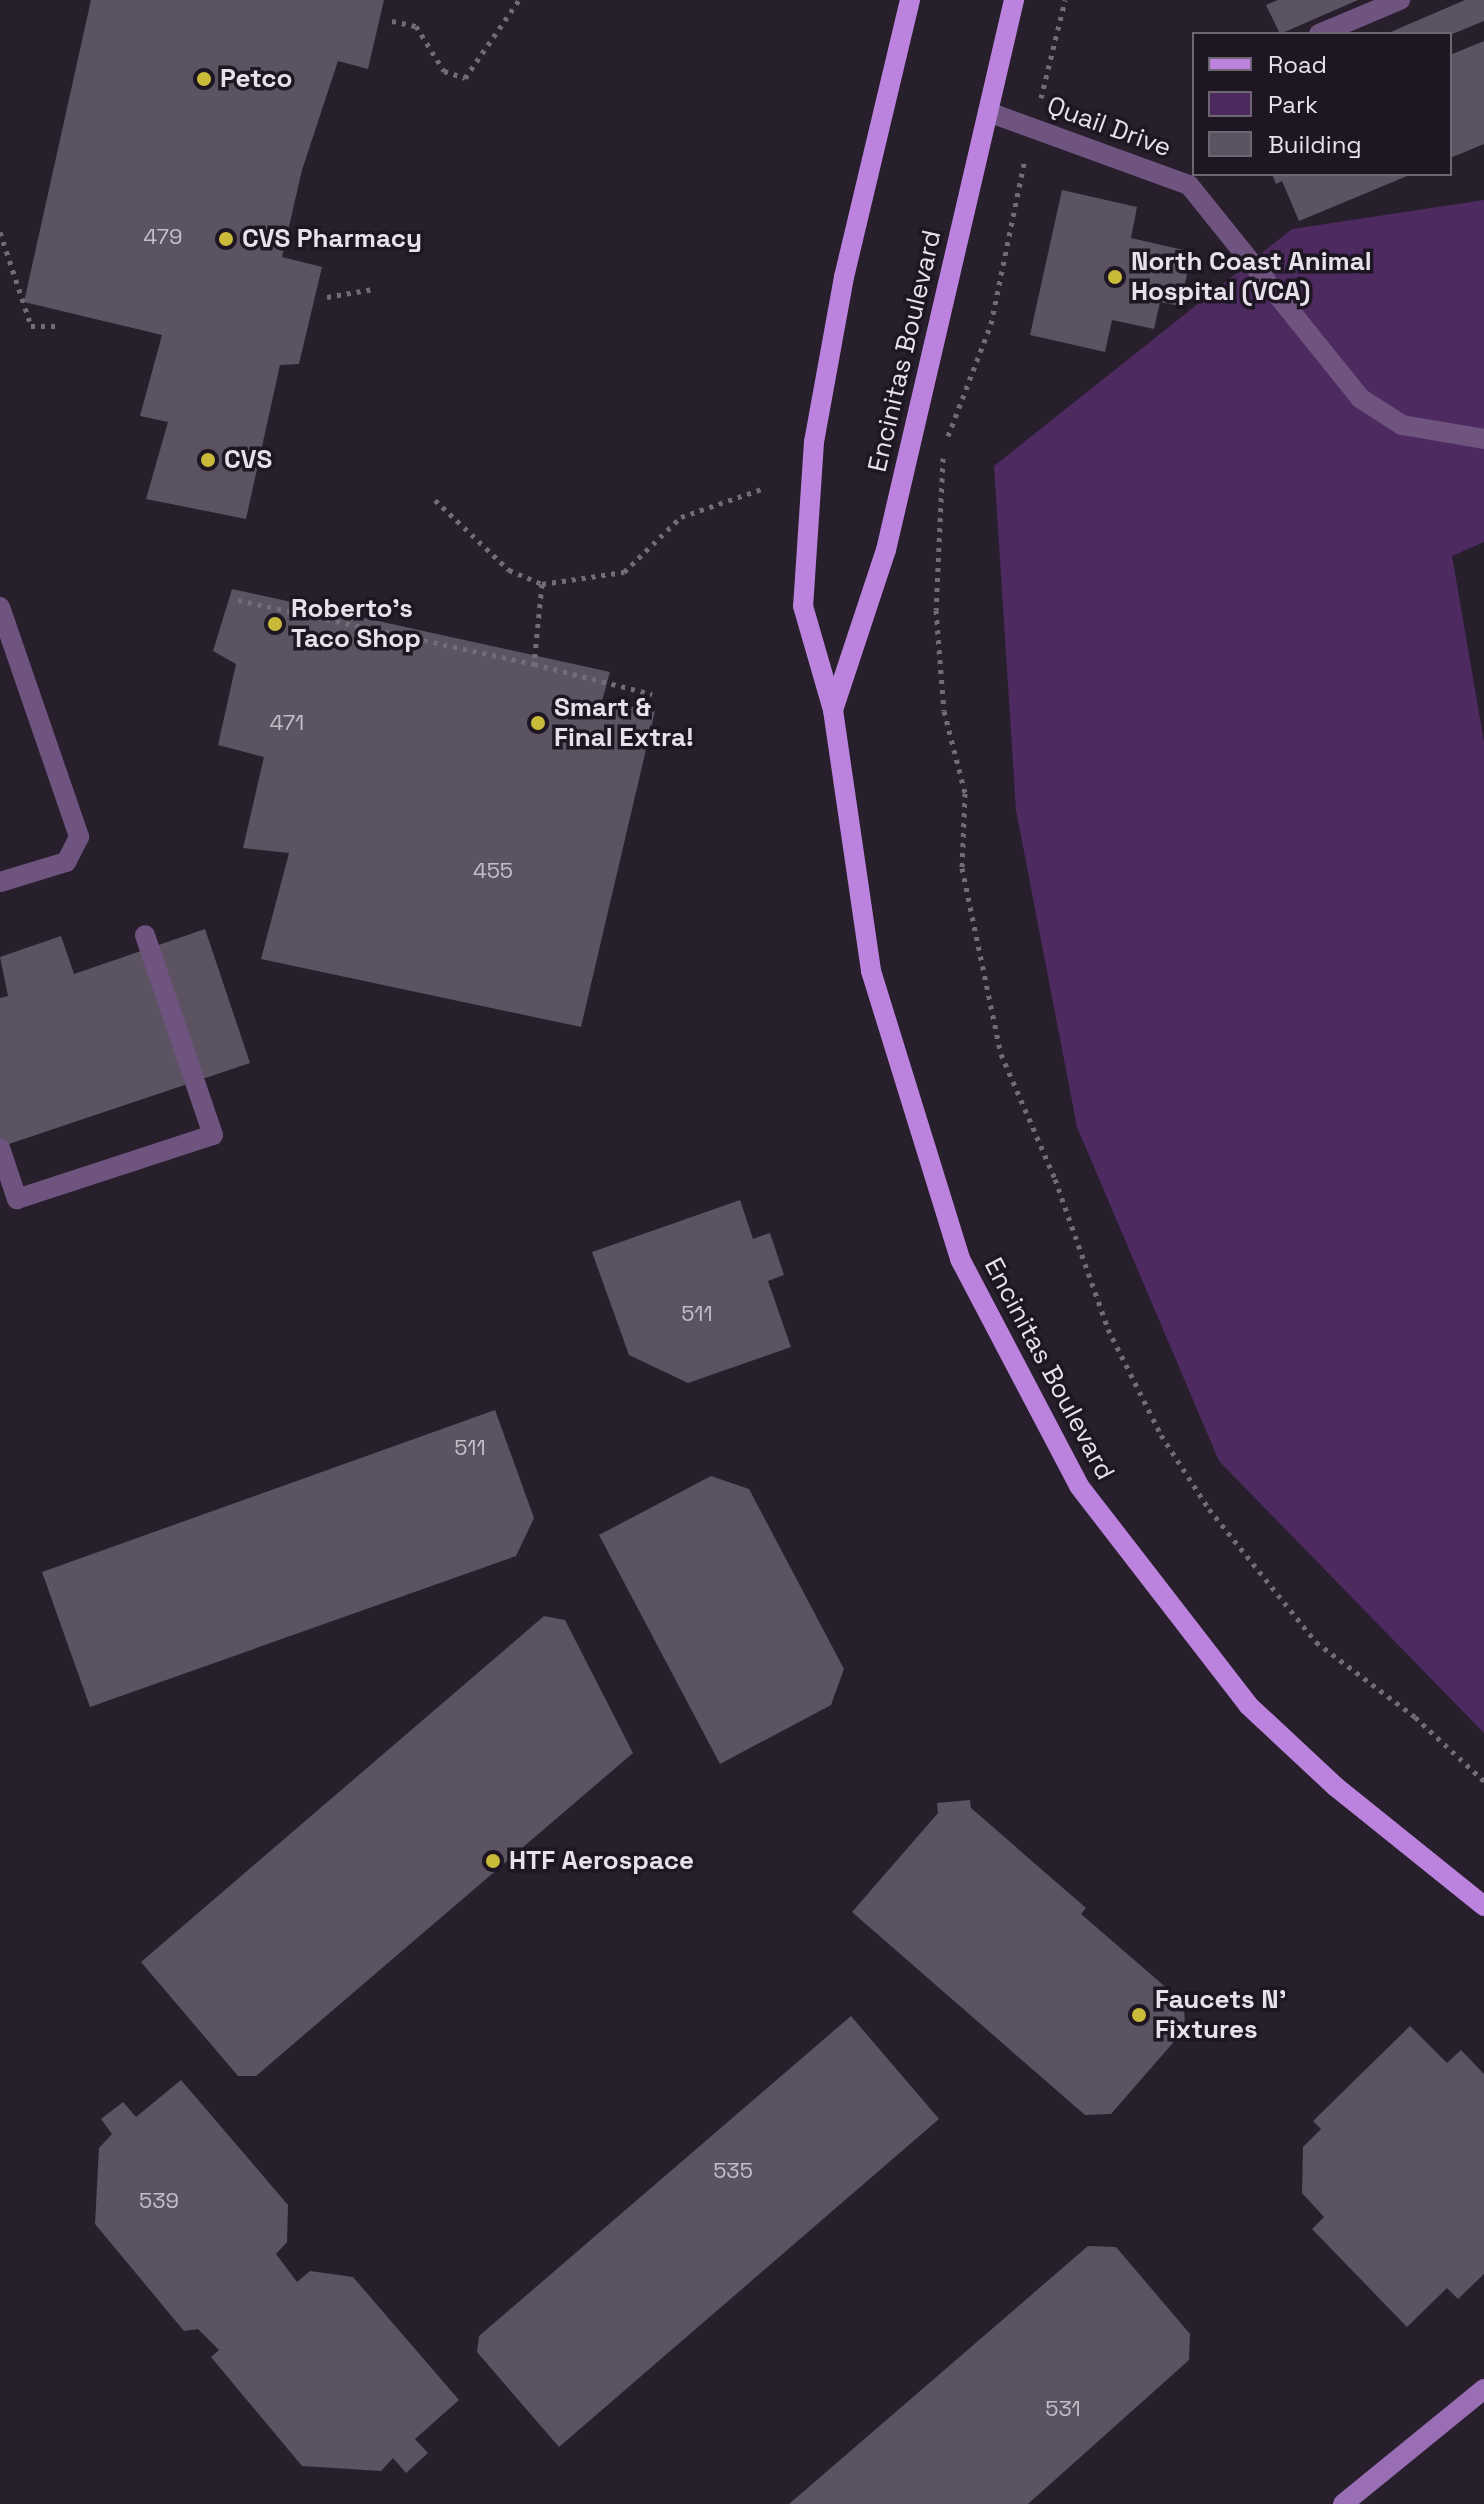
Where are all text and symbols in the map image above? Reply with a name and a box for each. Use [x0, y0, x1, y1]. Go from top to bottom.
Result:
legend [1192, 32, 1452, 176]
text: Road [1268, 49, 1327, 80]
place label: Petco [220, 63, 293, 95]
marker: Petco [195, 70, 213, 88]
text: Park [1268, 89, 1318, 120]
street label: Quail Drive [1043, 90, 1175, 164]
text: Building [1268, 129, 1362, 160]
place label: CVS Pharmacy [242, 223, 422, 255]
house number: 479 [144, 224, 182, 250]
street label: Encinitas Boulevard [862, 227, 948, 475]
marker: CVS Pharmacy [217, 230, 235, 248]
place label: North Coast Animal Hospital (VCA) [1131, 246, 1372, 308]
marker: North Coast Animal Hospital (VCA) [1106, 268, 1124, 286]
place label: CVS [224, 444, 272, 476]
marker: CVS [199, 451, 217, 469]
place label: Roberto's Taco Shop [291, 593, 421, 654]
marker: Roberto's Taco Shop [266, 615, 284, 633]
place label: Smart & Final Extra! [554, 692, 694, 754]
house number: 471 [270, 710, 304, 736]
marker: Smart & Final Extra! [529, 714, 547, 732]
house number: 455 [473, 858, 513, 884]
street label: Encinitas Boulevard [977, 1253, 1121, 1485]
house number: 511 [681, 1301, 713, 1327]
house number: 511 [454, 1435, 486, 1461]
place label: HTF Aerospace [509, 1845, 694, 1877]
marker: HTF Aerospace [484, 1852, 502, 1870]
place label: Faucets N' Fixtures [1155, 1984, 1286, 2046]
marker: Faucets N' Fixtures [1130, 2006, 1148, 2024]
house number: 535 [713, 2158, 753, 2184]
house number: 539 [139, 2188, 179, 2214]
house number: 531 [1045, 2396, 1081, 2422]

